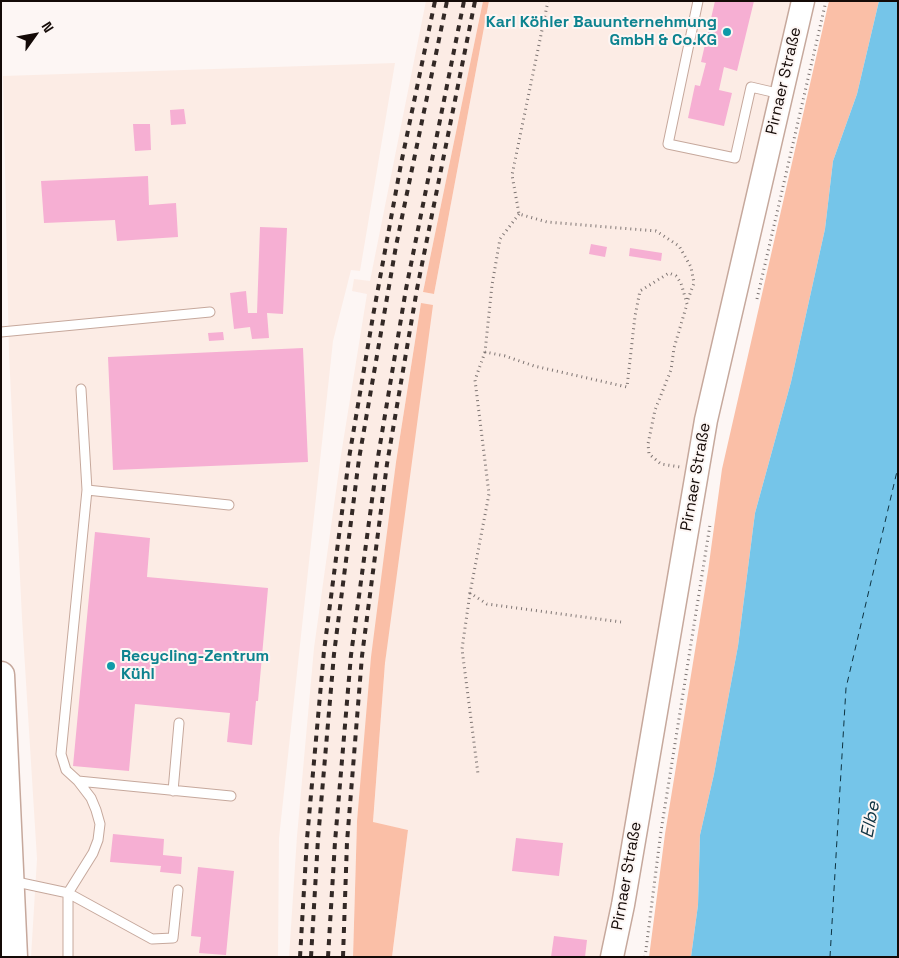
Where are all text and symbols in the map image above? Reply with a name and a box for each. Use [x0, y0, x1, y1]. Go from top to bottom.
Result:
north arrow [10, 10, 60, 60]
place label: Karl Köhler Bauunternehmung GmbH & Co.KG [486, 13, 717, 51]
text: N [38, 18, 58, 36]
street label: Pirnaer Straße [762, 25, 806, 137]
marker: Karl Köhler Bauunternehmung GmbH & Co.KG [721, 26, 733, 38]
street label: Pirnaer Straße [677, 421, 715, 533]
place label: Recycling-Zentrum Kühl [121, 647, 269, 685]
marker: Recycling-Zentrum Kühl [105, 660, 117, 672]
water label: Elbe [857, 800, 885, 840]
street label: Pirnaer Straße [608, 820, 646, 932]

